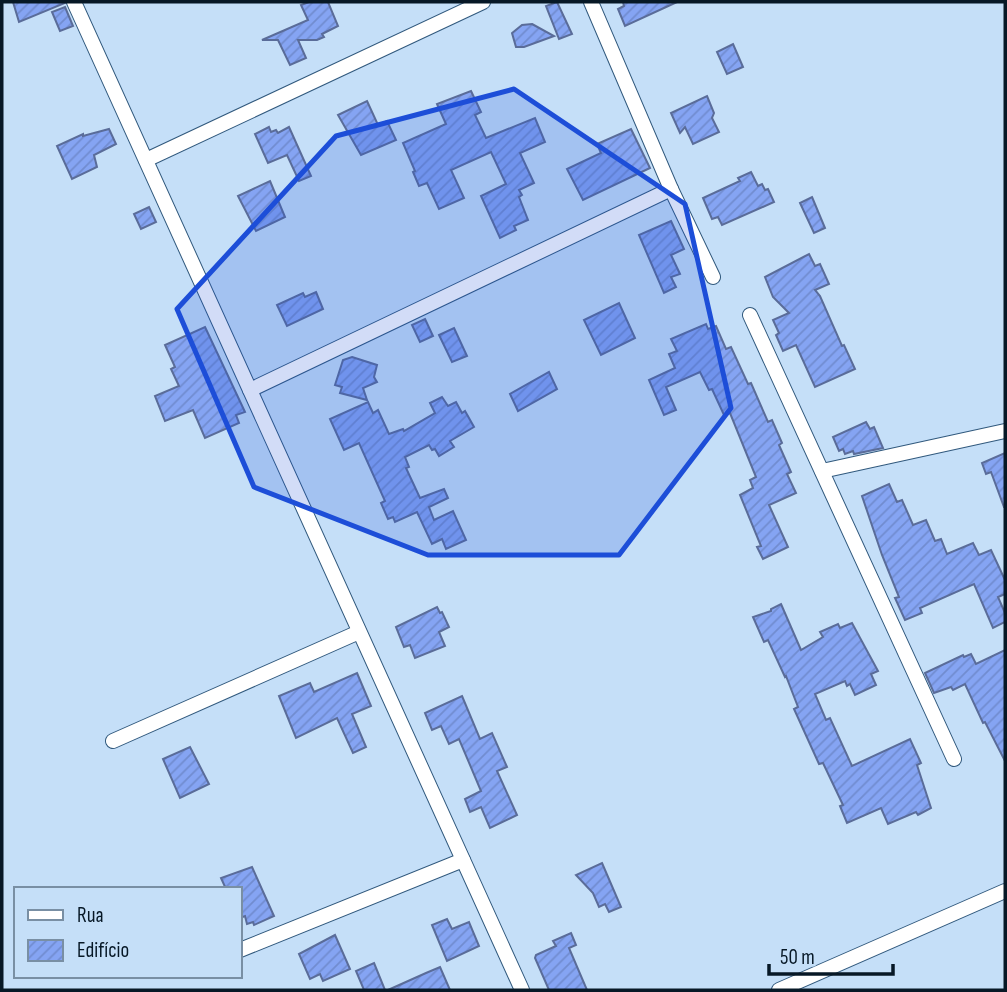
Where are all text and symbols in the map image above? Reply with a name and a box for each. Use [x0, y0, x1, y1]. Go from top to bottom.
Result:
legend [14, 887, 242, 978]
text: Rua [77, 903, 104, 928]
scale bar [769, 932, 893, 976]
text: Edifício [77, 938, 129, 963]
text: 50 m [780, 945, 815, 970]

